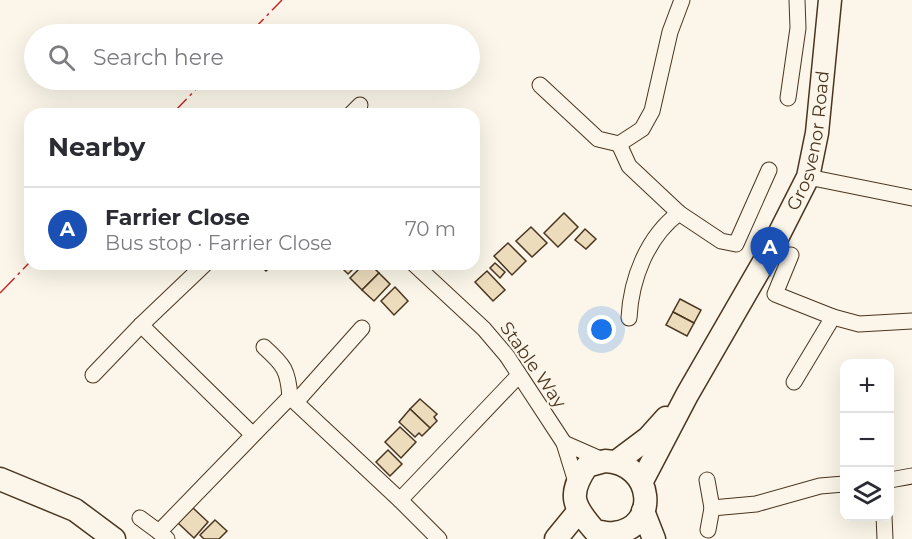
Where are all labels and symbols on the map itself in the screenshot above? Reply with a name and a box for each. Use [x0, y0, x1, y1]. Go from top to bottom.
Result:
street label: Grosvenor Road [782, 70, 834, 214]
pin: A [750, 228, 790, 277]
your location [587, 315, 616, 344]
street label: Stable Way [495, 318, 571, 413]

